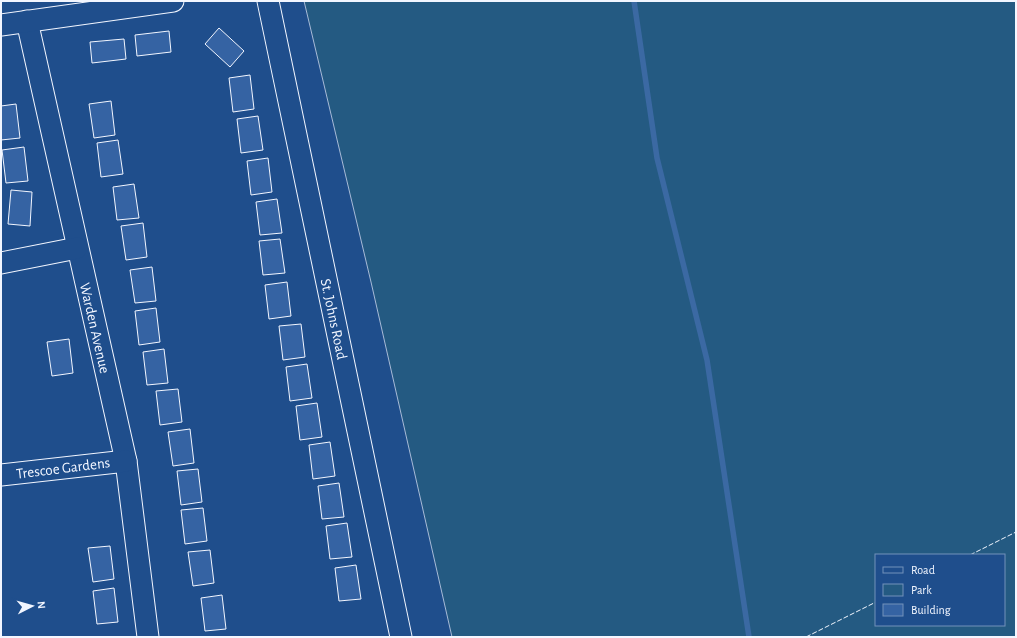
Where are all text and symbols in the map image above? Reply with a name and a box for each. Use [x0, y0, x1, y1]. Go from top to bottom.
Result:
street label: St. Johns Road [318, 277, 349, 361]
street label: Warden Avenue [77, 281, 112, 375]
street label: Trescoe Gardens [15, 455, 111, 482]
legend [875, 554, 1005, 626]
text: Road [911, 564, 935, 576]
text: Park [911, 584, 932, 596]
north arrow [12, 586, 52, 626]
text: N [36, 601, 47, 609]
text: Building [911, 604, 951, 616]

